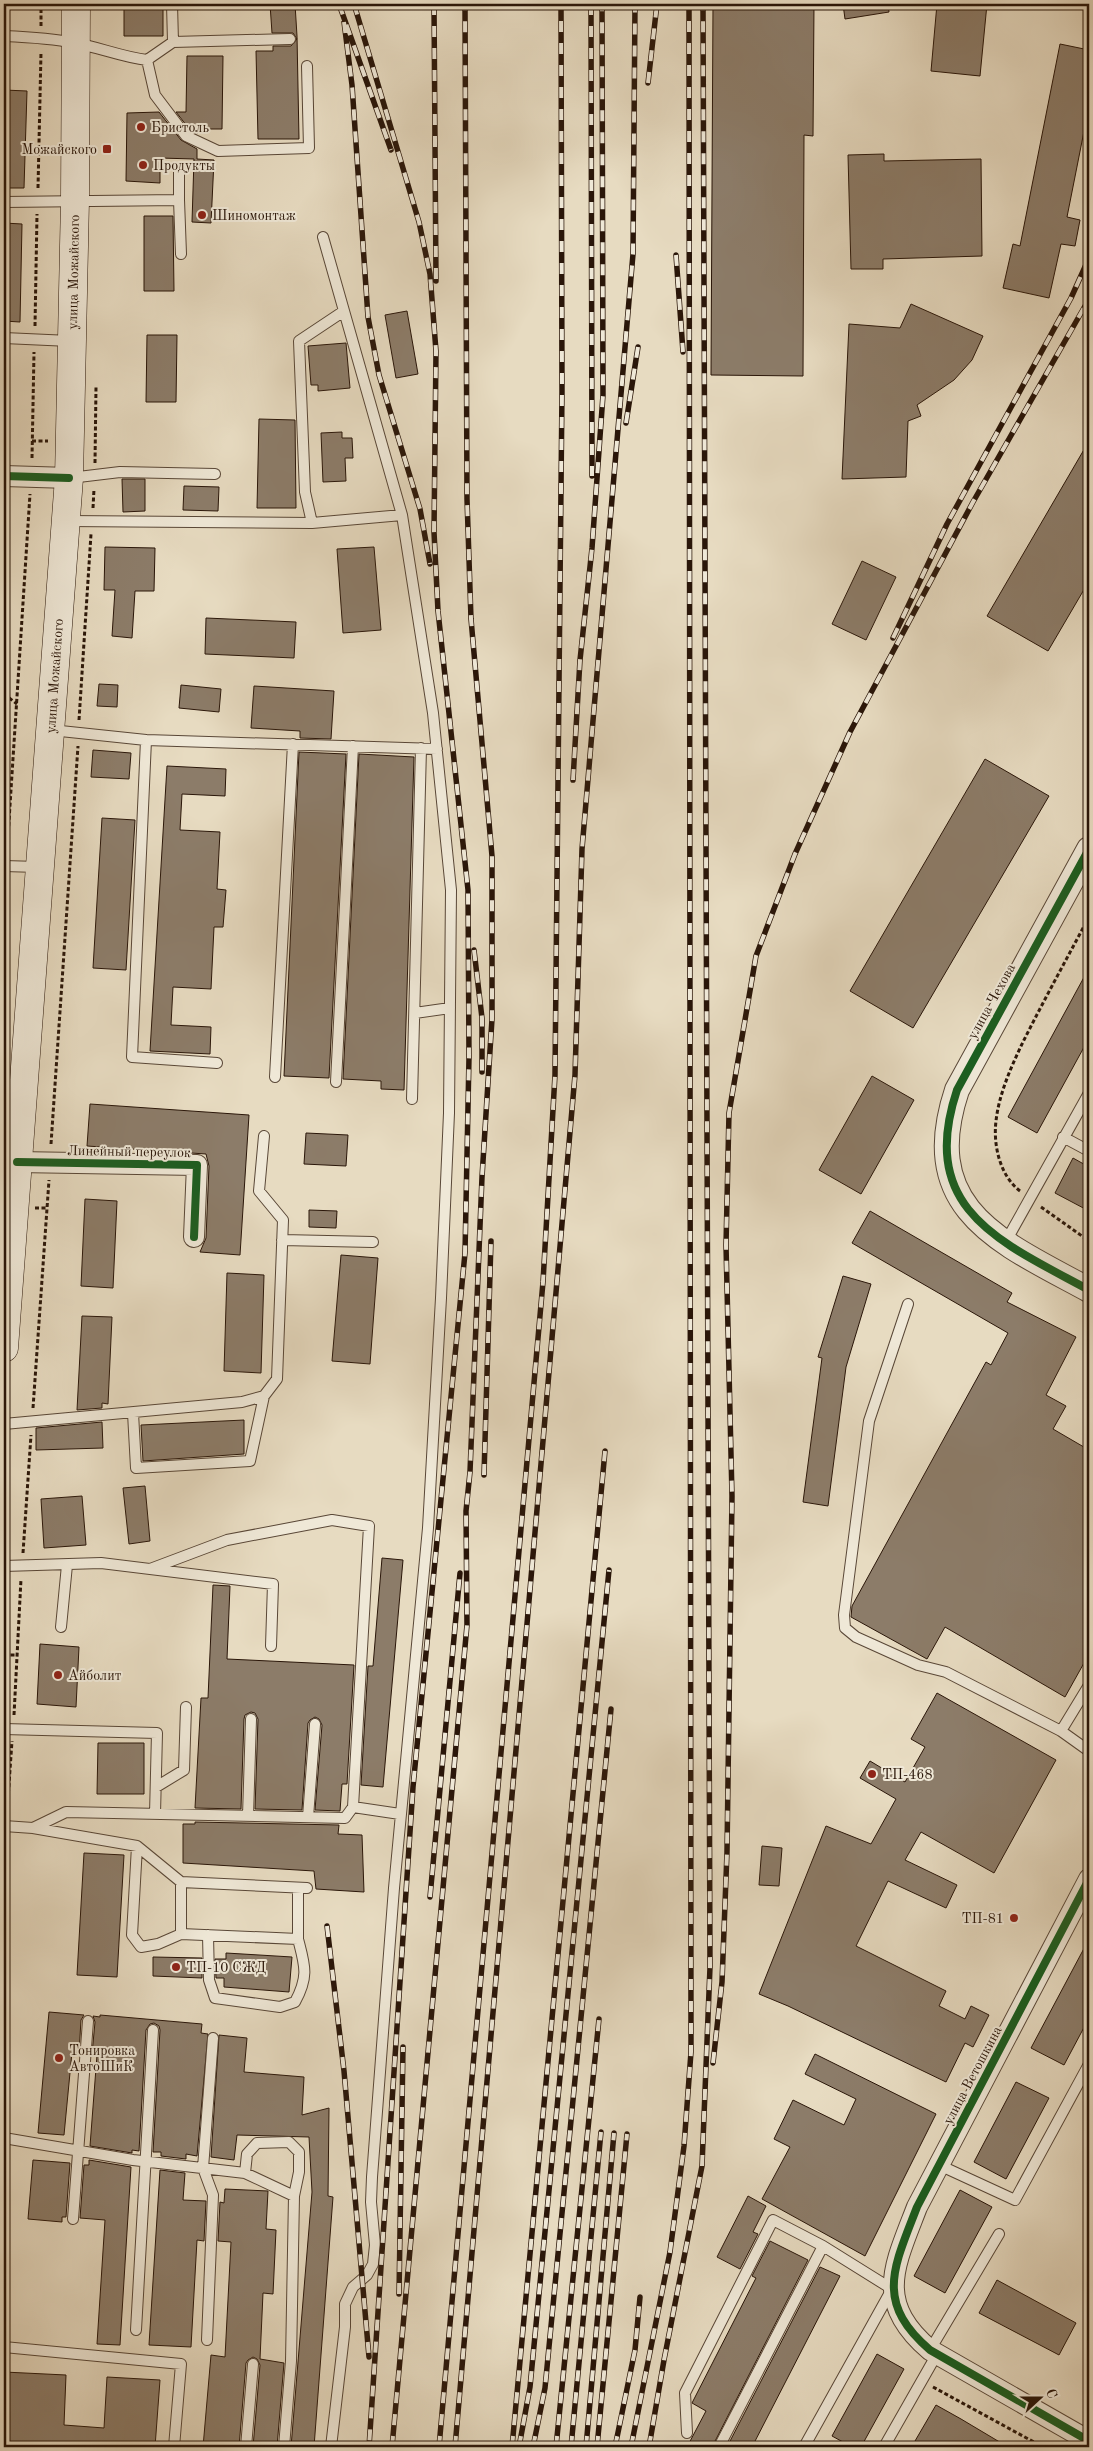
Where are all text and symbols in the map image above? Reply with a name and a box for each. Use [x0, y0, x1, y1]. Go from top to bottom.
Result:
marker: Бристоль [135, 121, 147, 133]
place label: Бристоль [151, 121, 209, 135]
place label: Можайского [21, 143, 97, 157]
marker: Можайского [101, 143, 113, 155]
marker: Продукты [137, 159, 149, 171]
place label: Продукты [153, 159, 215, 173]
marker: Шиномонтаж [196, 209, 208, 221]
place label: Шиномонтаж [212, 209, 296, 223]
street label: улица Можайского [66, 214, 82, 330]
street label: улица Можайского [44, 618, 66, 734]
street label: улица Чехова [965, 961, 1018, 1042]
street label: Линейный переулок [67, 1144, 191, 1160]
marker: Айболит [52, 1669, 64, 1681]
place label: Айболит [68, 1669, 122, 1683]
marker: ТП-468 [866, 1768, 878, 1780]
place label: ТП-468 [882, 1768, 933, 1782]
place label: ТП-81 [962, 1912, 1004, 1926]
marker: ТП-81 [1008, 1912, 1020, 1924]
marker: ТП-10 СЖД [170, 1961, 182, 1973]
place label: ТП-10 СЖД [186, 1961, 266, 1975]
street label: улица Ветошкина [941, 2024, 1005, 2127]
place label: Тонировка АвтоШиК [69, 2044, 135, 2074]
marker: Тонировка АвтоШиК [53, 2052, 65, 2064]
north arrow [1016, 2374, 1066, 2424]
text: С [1043, 2387, 1059, 2401]

